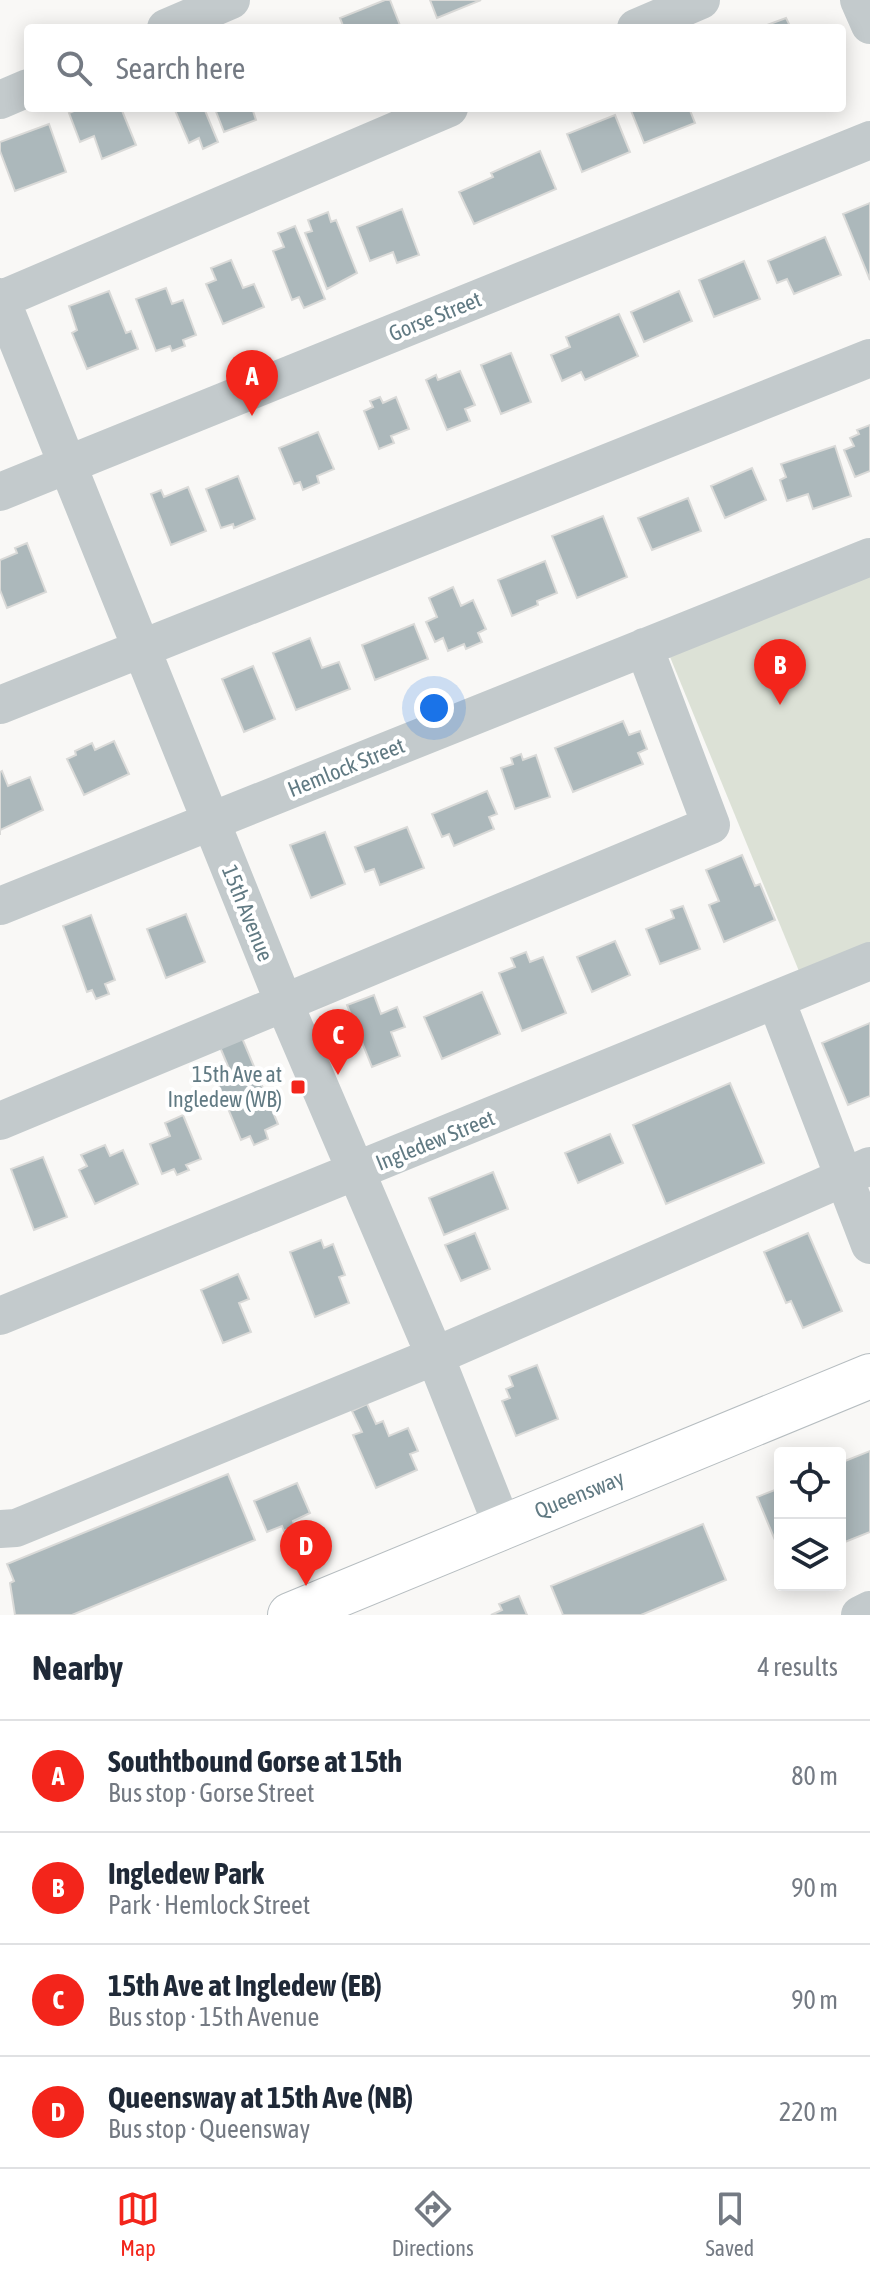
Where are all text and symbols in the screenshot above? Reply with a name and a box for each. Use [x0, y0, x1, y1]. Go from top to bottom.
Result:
search box [24, 24, 846, 112]
icon: search [52, 46, 96, 90]
text: Search here [116, 51, 245, 85]
street label: Gorse Street [385, 286, 485, 346]
pin: A [226, 350, 278, 416]
pin: B [754, 639, 806, 705]
your location [414, 688, 454, 728]
street label: Hemlock Street [284, 732, 408, 802]
street label: 15th Avenue [217, 861, 279, 965]
pin: C [312, 1009, 364, 1075]
place label: 15th Ave at Ingledew (WB) [167, 1061, 282, 1112]
marker: 15th Ave at Ingledew (WB) [289, 1078, 307, 1096]
street label: Ingledew Street [372, 1104, 498, 1176]
map controls [774, 1447, 846, 1591]
button: locate [774, 1447, 846, 1519]
street label: Queensway [531, 1464, 627, 1524]
button: layers [774, 1519, 846, 1591]
pin: D [280, 1520, 332, 1586]
text: Nearby [32, 1648, 123, 1687]
text: 4 results [757, 1652, 838, 1682]
text: Southtbound Gorse at 15th [108, 1744, 402, 1778]
text: A [52, 1761, 64, 1791]
text: 80 m [791, 1761, 838, 1791]
text: Bus stop · Gorse Street [108, 1778, 315, 1808]
text: Ingledew Park [108, 1856, 264, 1890]
text: B [52, 1873, 64, 1903]
text: 90 m [791, 1873, 838, 1903]
text: Park · Hemlock Street [108, 1890, 310, 1920]
text: 15th Ave at Ingledew (EB) [108, 1968, 382, 2002]
text: C [52, 1985, 64, 2015]
text: 90 m [791, 1985, 838, 2015]
text: Bus stop · 15th Avenue [108, 2002, 319, 2032]
text: Queensway at 15th Ave (NB) [108, 2080, 413, 2114]
text: D [51, 2097, 65, 2127]
text: 220 m [779, 2097, 838, 2127]
text: Bus stop · Queensway [108, 2114, 310, 2144]
tab: Map [116, 2187, 160, 2261]
tab: Directions [392, 2187, 474, 2261]
tab: Saved [705, 2187, 754, 2261]

